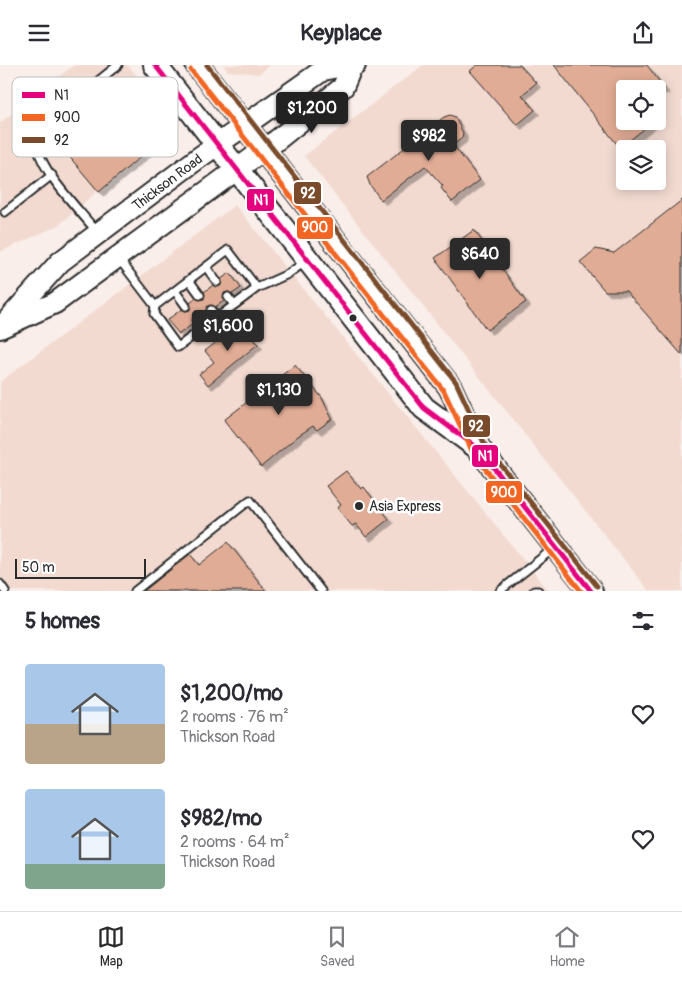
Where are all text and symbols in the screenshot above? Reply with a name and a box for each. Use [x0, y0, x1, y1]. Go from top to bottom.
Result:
icon: menu [25, 19, 53, 47]
text: Keyplace [300, 19, 382, 47]
icon: share [629, 19, 657, 47]
legend [12, 77, 178, 157]
map controls [616, 80, 666, 190]
button: locate [616, 80, 666, 130]
text: N1 [54, 87, 69, 104]
pin: $1,200 [271, 92, 353, 134]
text: $1,200 [287, 98, 337, 118]
text: 900 [54, 109, 80, 126]
pin: $982 [399, 119, 459, 162]
text: $982 [412, 126, 446, 146]
text: 92 [54, 132, 69, 149]
button: layers [616, 140, 666, 190]
street label: Thickson Road [129, 150, 206, 214]
line badge: 92 [293, 181, 322, 205]
text: 92 [300, 185, 316, 202]
line badge: N1 [246, 188, 275, 212]
text: N1 [254, 192, 268, 209]
line badge: 900 [296, 216, 334, 240]
text: 900 [302, 219, 329, 236]
pin: $640 [450, 237, 510, 280]
text: $640 [461, 244, 499, 264]
pin: $1,600 [187, 309, 269, 352]
unlabelled marker [348, 313, 358, 323]
text: $1,600 [203, 316, 253, 336]
pin: $1,130 [238, 373, 320, 416]
text: $1,130 [256, 380, 302, 400]
line badge: 92 [462, 414, 491, 438]
text: 92 [468, 418, 484, 435]
line badge: N1 [471, 444, 499, 468]
text: N1 [478, 448, 492, 465]
line badge: 900 [485, 480, 523, 504]
text: 900 [491, 484, 518, 501]
place label: Asia Express [369, 498, 441, 515]
marker: Asia Express [353, 500, 365, 512]
scale bar [15, 556, 146, 579]
text: 50 m [22, 559, 55, 576]
icon: filters [629, 607, 657, 635]
text: 5 homes [25, 608, 100, 635]
text: $1,200/mo [180, 680, 283, 707]
icon: home [65, 684, 125, 744]
icon: heart [629, 700, 657, 728]
text: 2 rooms · 76 m² [180, 707, 289, 727]
text: Thickson Road [180, 727, 275, 747]
text: $982/mo [180, 805, 262, 832]
icon: home [65, 809, 125, 869]
icon: heart [629, 825, 657, 853]
text: 2 rooms · 64 m² [180, 832, 290, 852]
text: Thickson Road [180, 852, 275, 872]
tab: Map [97, 923, 125, 970]
tab: Saved [320, 923, 355, 970]
tab: Home [549, 923, 585, 970]

